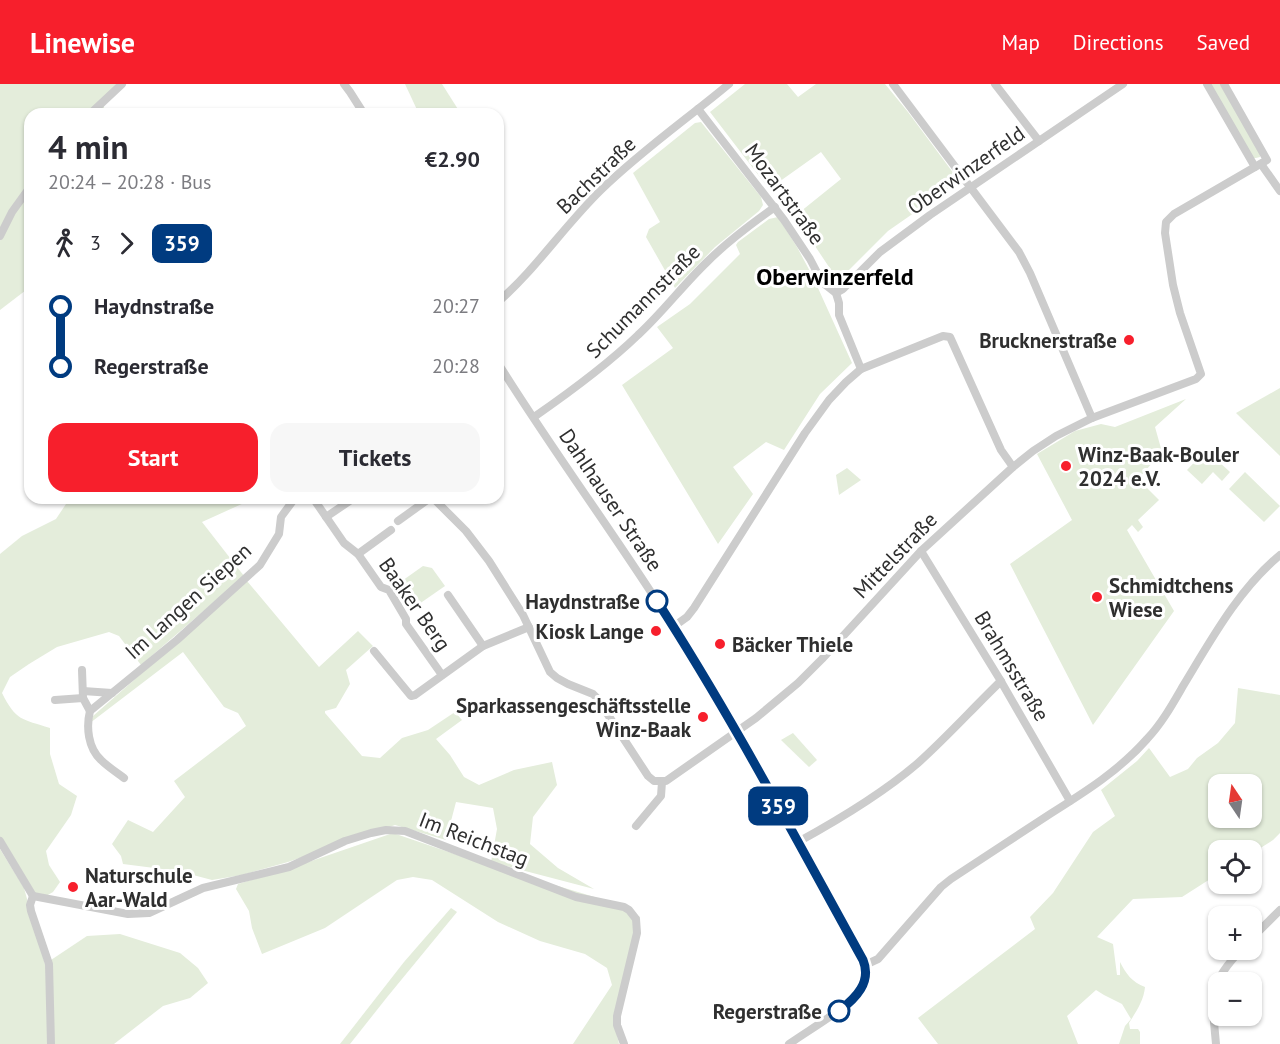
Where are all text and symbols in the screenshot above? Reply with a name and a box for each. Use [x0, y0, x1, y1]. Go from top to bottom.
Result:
text: Linewise [30, 24, 135, 61]
text: Map [1001, 29, 1040, 56]
text: Directions [1073, 29, 1164, 56]
text: Saved [1197, 29, 1250, 56]
street label: Oberwinzerfeld [902, 120, 1030, 220]
text: 4 min [48, 125, 129, 168]
street label: Bachstraße [551, 130, 641, 220]
street label: Mozartstraße [739, 138, 831, 250]
text: €2.90 [425, 145, 480, 173]
text: 20:24 – 20:28 · Bus [48, 169, 212, 195]
icon: walk [48, 227, 81, 260]
icon: forward [110, 227, 143, 260]
text: 3 [90, 230, 101, 256]
text: 359 [164, 230, 200, 257]
street label: Schumannstraße [580, 238, 706, 364]
district label: Oberwinzerfeld [756, 261, 914, 292]
text: Haydnstraße [94, 292, 214, 320]
text: 20:27 [432, 293, 480, 319]
place label: Brucknerstraße [979, 327, 1117, 354]
marker: Brucknerstraße [1122, 333, 1136, 347]
text: Regerstraße [94, 352, 209, 380]
text: 20:28 [432, 353, 480, 379]
button: Start [48, 423, 258, 492]
button: Tickets [270, 423, 480, 492]
street label: Dahlhauser Straße [553, 424, 669, 576]
place label: Winz-Baak-Bouler 2024 e.V. [1078, 441, 1240, 492]
marker: Winz-Baak-Bouler 2024 e.V. [1059, 459, 1073, 473]
street label: Mittelstraße [847, 506, 943, 604]
street label: Im Langen Siepen [119, 537, 257, 665]
street label: Baaker Berg [373, 552, 457, 656]
place label: Schmidtchens Wiese [1109, 572, 1233, 623]
place label: Haydnstraße [525, 588, 640, 615]
marker: Haydnstraße [646, 590, 668, 612]
marker: Schmidtchens Wiese [1090, 590, 1104, 604]
street label: Brahmsstraße [969, 606, 1055, 726]
place label: Kiosk Lange [536, 618, 644, 645]
marker: Kiosk Lange [649, 624, 663, 638]
place label: Bäcker Thiele [732, 631, 853, 658]
marker: Bäcker Thiele [713, 637, 727, 651]
place label: Sparkassengeschäftsstelle Winz-Baak [456, 692, 692, 743]
marker: Sparkassengeschäftsstelle Winz-Baak [696, 710, 710, 724]
north arrow [1208, 774, 1262, 828]
map controls [1208, 774, 1262, 1026]
line badge: 359 [744, 786, 812, 826]
text: 359 [760, 793, 796, 820]
street label: Im Reichstag [415, 806, 533, 872]
button: locate [1208, 840, 1262, 894]
place label: Naturschule Aar-Wald [85, 862, 193, 913]
marker: Naturschule Aar-Wald [66, 880, 80, 894]
button: + [1208, 906, 1262, 960]
button: − [1208, 972, 1262, 1026]
place label: Regerstraße [713, 998, 822, 1025]
marker: Regerstraße [828, 1000, 850, 1022]

